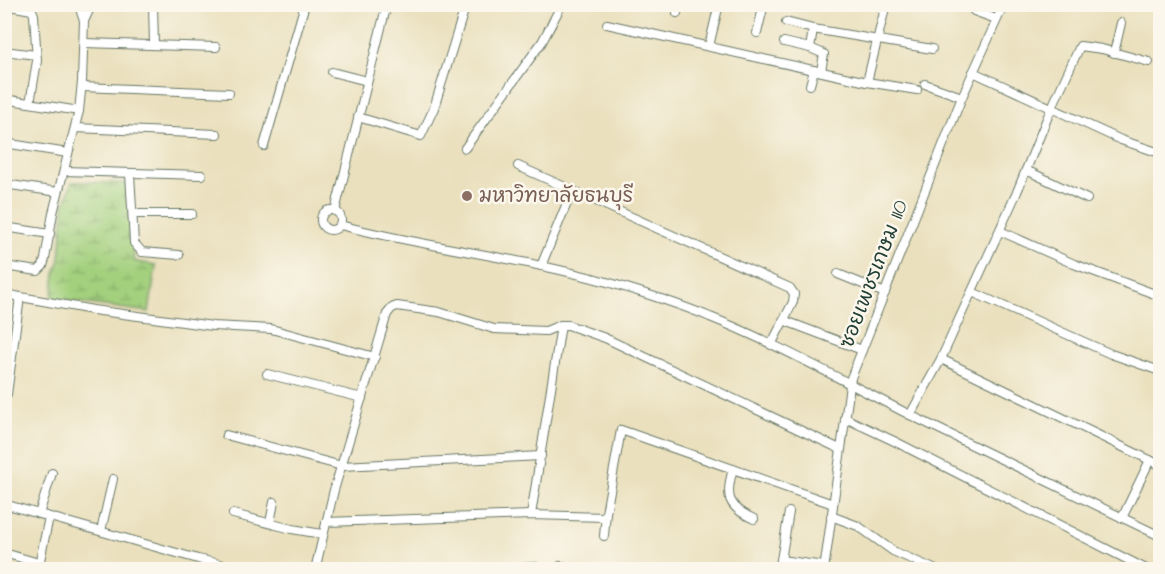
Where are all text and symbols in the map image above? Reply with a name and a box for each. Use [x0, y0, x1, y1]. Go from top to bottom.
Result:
place label: มหาวิทยาลัยธนบุรี [479, 182, 633, 211]
marker: มหาวิทยาลัยธนบุรี [460, 189, 474, 203]
street label: ซอยเพชรเกษม 110 [833, 196, 915, 352]

